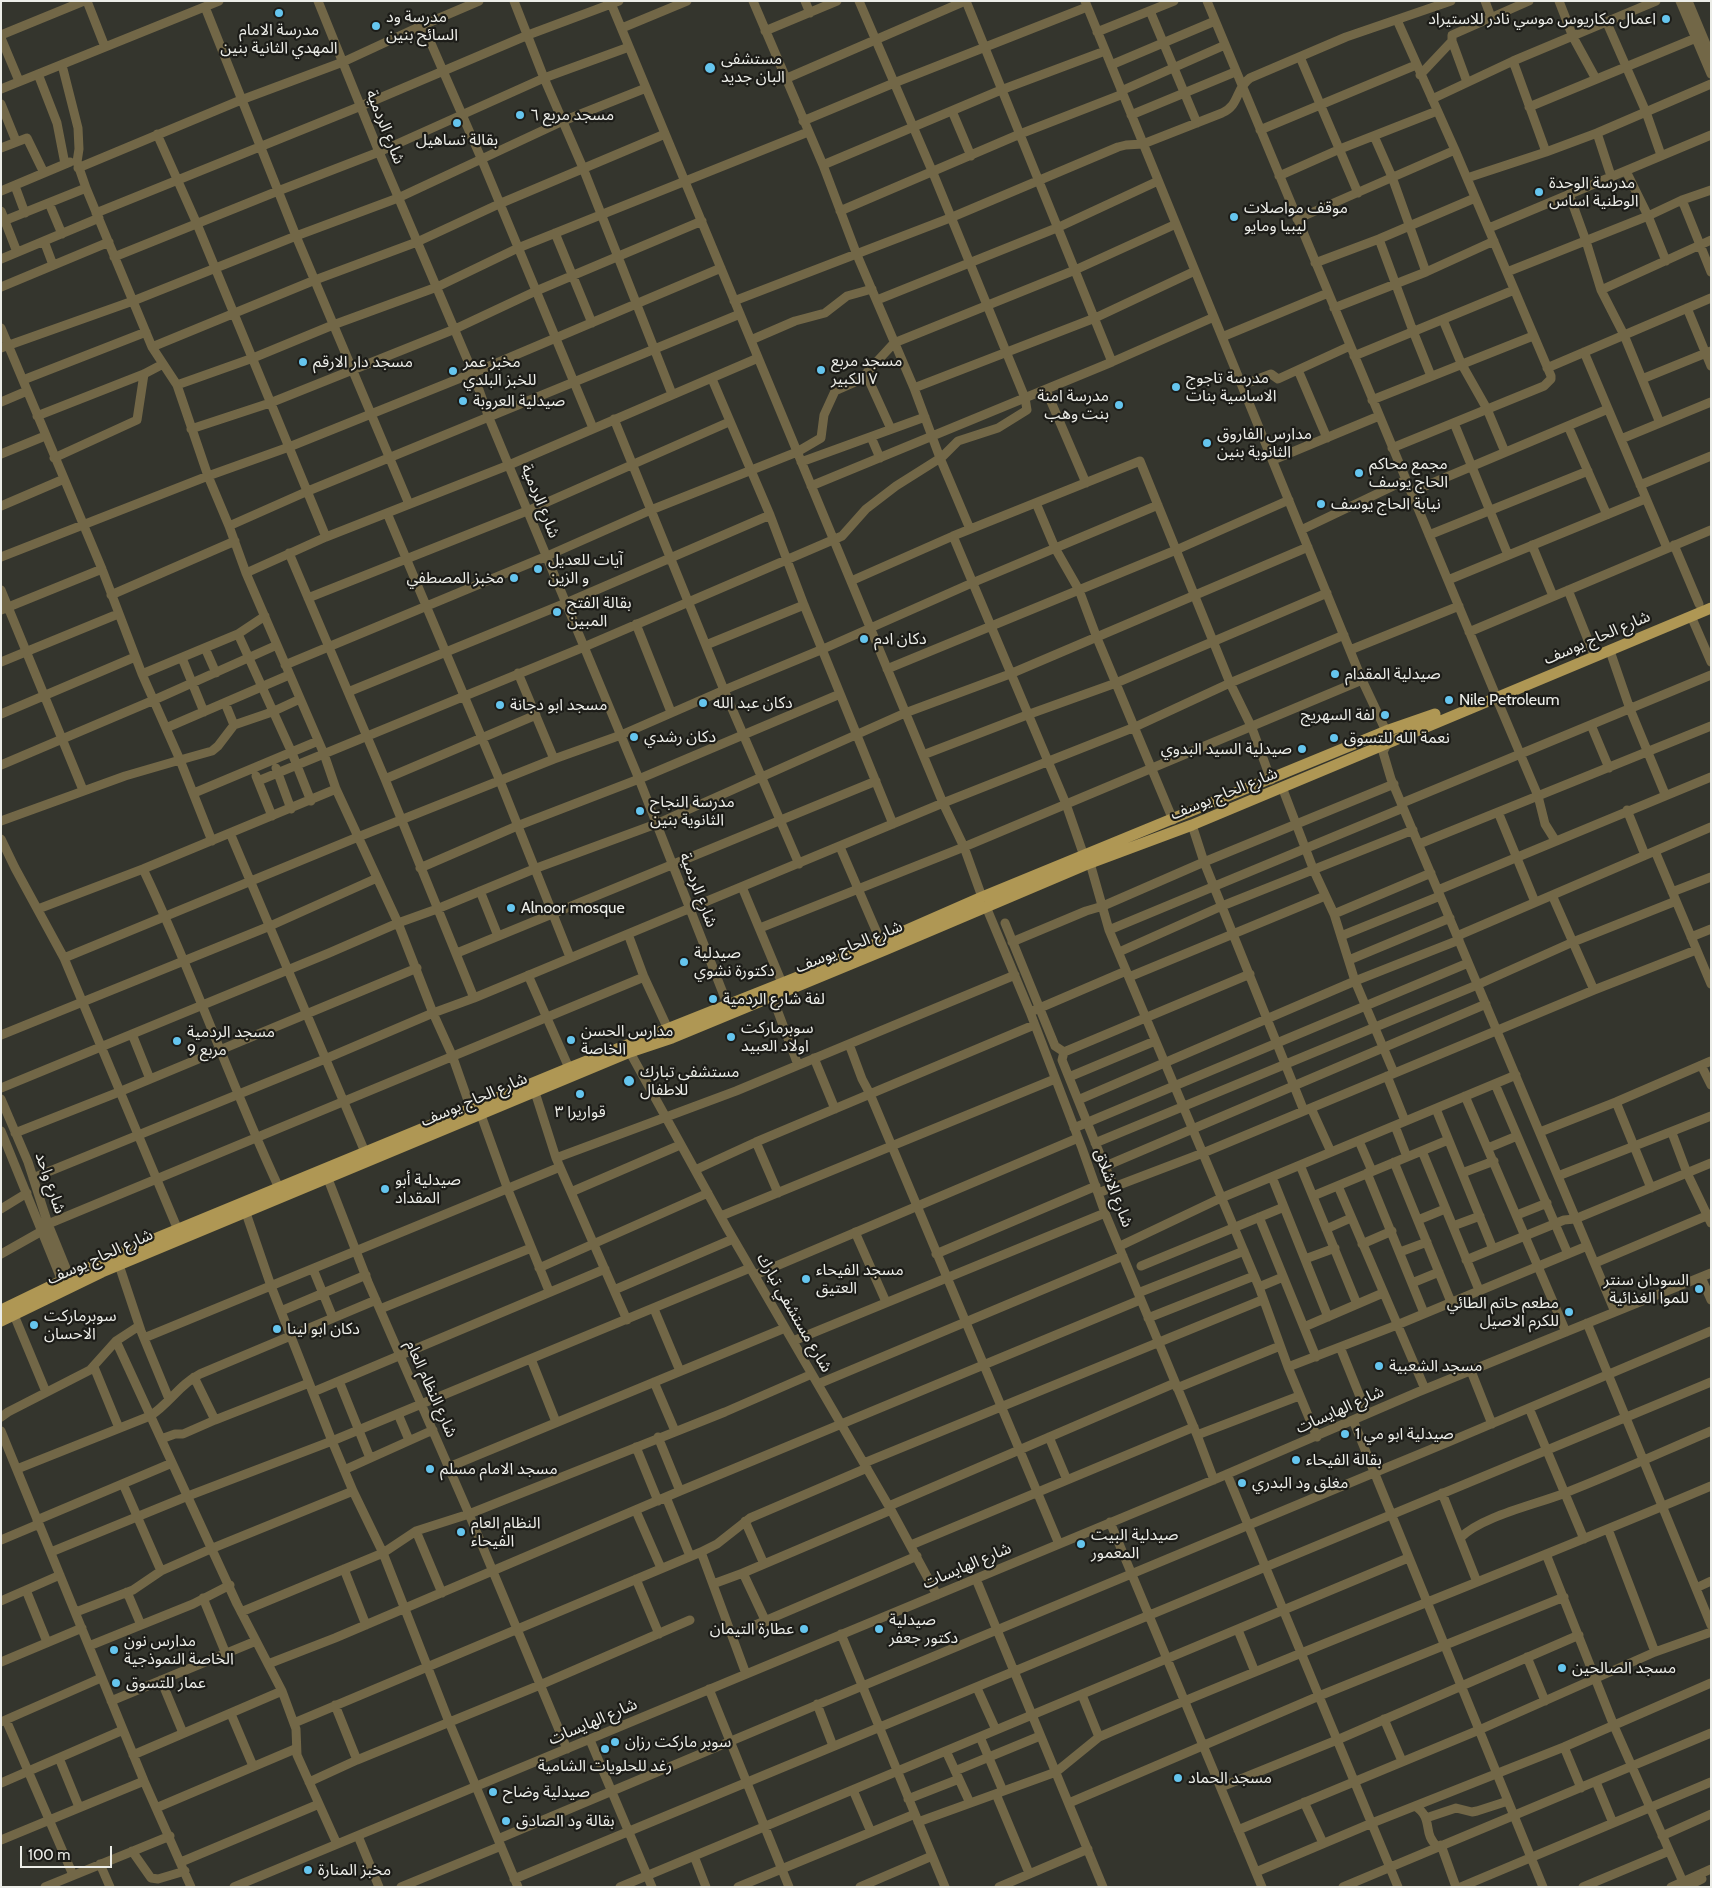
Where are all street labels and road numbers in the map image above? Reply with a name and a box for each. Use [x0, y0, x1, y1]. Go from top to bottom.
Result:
street label: شارع الردمية [361, 87, 409, 167]
street label: شارع الردمية [516, 461, 564, 541]
street label: شارع الحاج يوسف [1541, 607, 1653, 669]
street label: شارع الحاج يوسف [1168, 764, 1280, 824]
street label: شارع الردمية [675, 850, 721, 930]
street label: شارع الحاج يوسف [793, 917, 905, 977]
street label: شارع الحاج يوسف [418, 1069, 530, 1131]
street label: شارع الاشلاق [1089, 1146, 1137, 1230]
street label: شارع واحد [31, 1150, 69, 1216]
street label: شارع الحاج يوسف [44, 1225, 156, 1289]
street label: شارع مستشفي تبارك [752, 1250, 836, 1376]
street label: شارع النظام العام [401, 1337, 461, 1441]
street label: شارع الهايسات [1293, 1382, 1387, 1438]
street label: شارع الهايسات [920, 1539, 1014, 1593]
street label: شارع الهايسات [546, 1695, 640, 1749]

